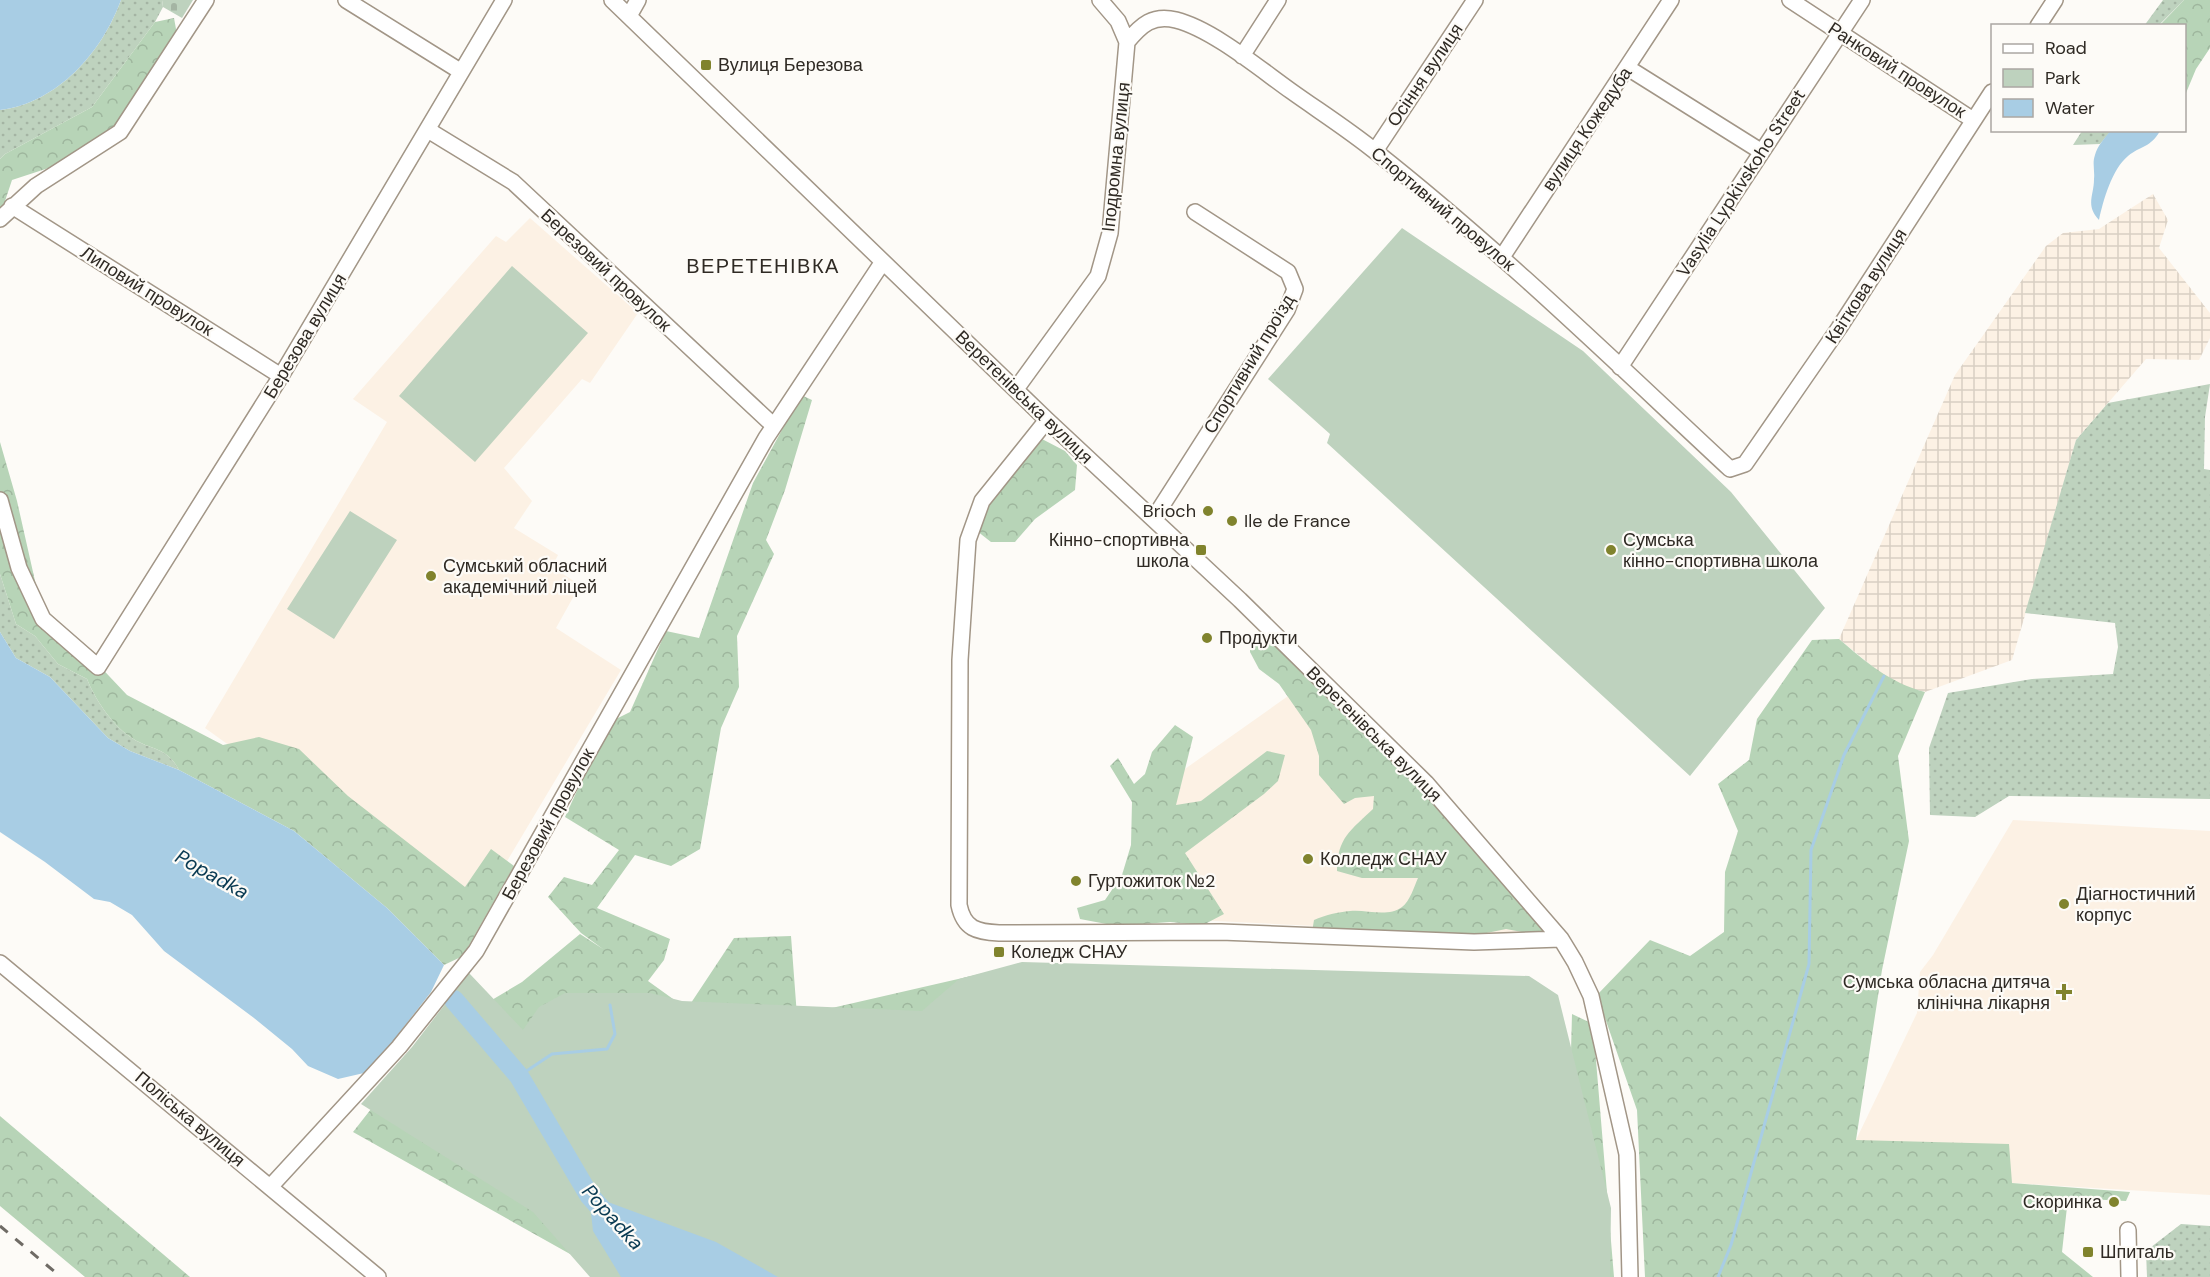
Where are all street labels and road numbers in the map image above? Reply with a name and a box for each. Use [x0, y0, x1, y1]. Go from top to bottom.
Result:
street label: Ранковий провулок [1823, 16, 1971, 124]
street label: Осіння вулиця [1382, 19, 1468, 131]
street label: вулиця Кожедуба [1537, 61, 1638, 196]
street label: Іподромна вулиця [1096, 81, 1136, 233]
street label: Vasylia Lypkivskoho Street [1671, 84, 1811, 282]
street label: Спортивний провулок [1366, 142, 1520, 277]
street label: Березовий провулок [536, 203, 676, 337]
street label: Квіткова вулиця [1820, 224, 1912, 348]
street label: Липовий провулок [76, 240, 218, 342]
street label: Березова вулиця [258, 269, 352, 403]
street label: Спортивний проїзд [1198, 290, 1300, 438]
street label: Веретенівська вулиця [950, 325, 1098, 469]
street label: Веретенівська вулиця [1301, 661, 1447, 807]
street label: Березовий провулок [496, 744, 600, 904]
street label: Поліська вулиця [130, 1066, 250, 1172]

